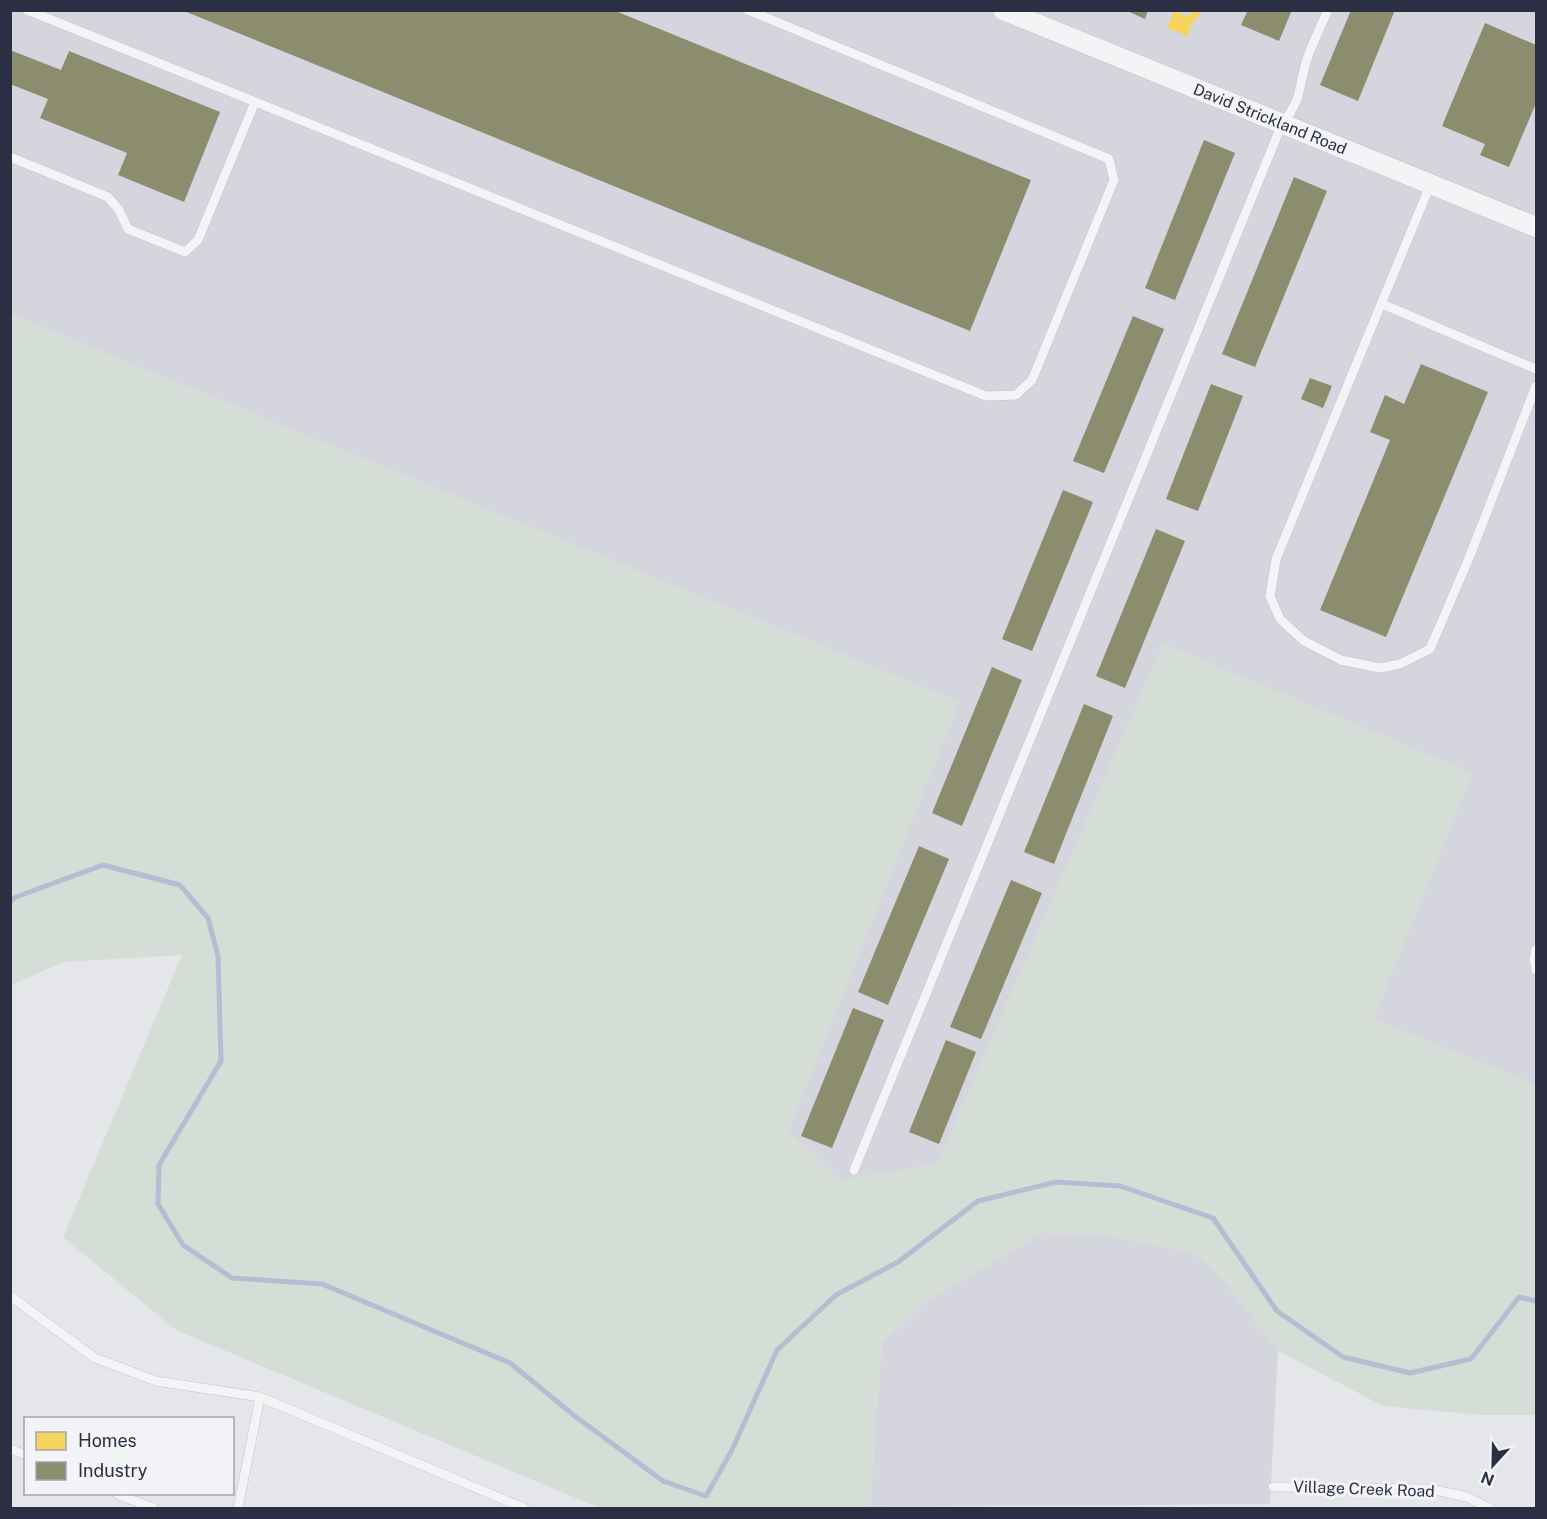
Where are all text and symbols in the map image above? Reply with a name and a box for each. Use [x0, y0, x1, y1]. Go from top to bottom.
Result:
street label: David Strickland Road [1191, 80, 1349, 158]
legend [24, 1417, 234, 1495]
text: Homes [78, 1430, 137, 1451]
north arrow [1463, 1435, 1523, 1495]
text: Industry [78, 1460, 148, 1481]
text: N [1478, 1467, 1497, 1490]
street label: Village Creek Road [1293, 1477, 1435, 1501]

